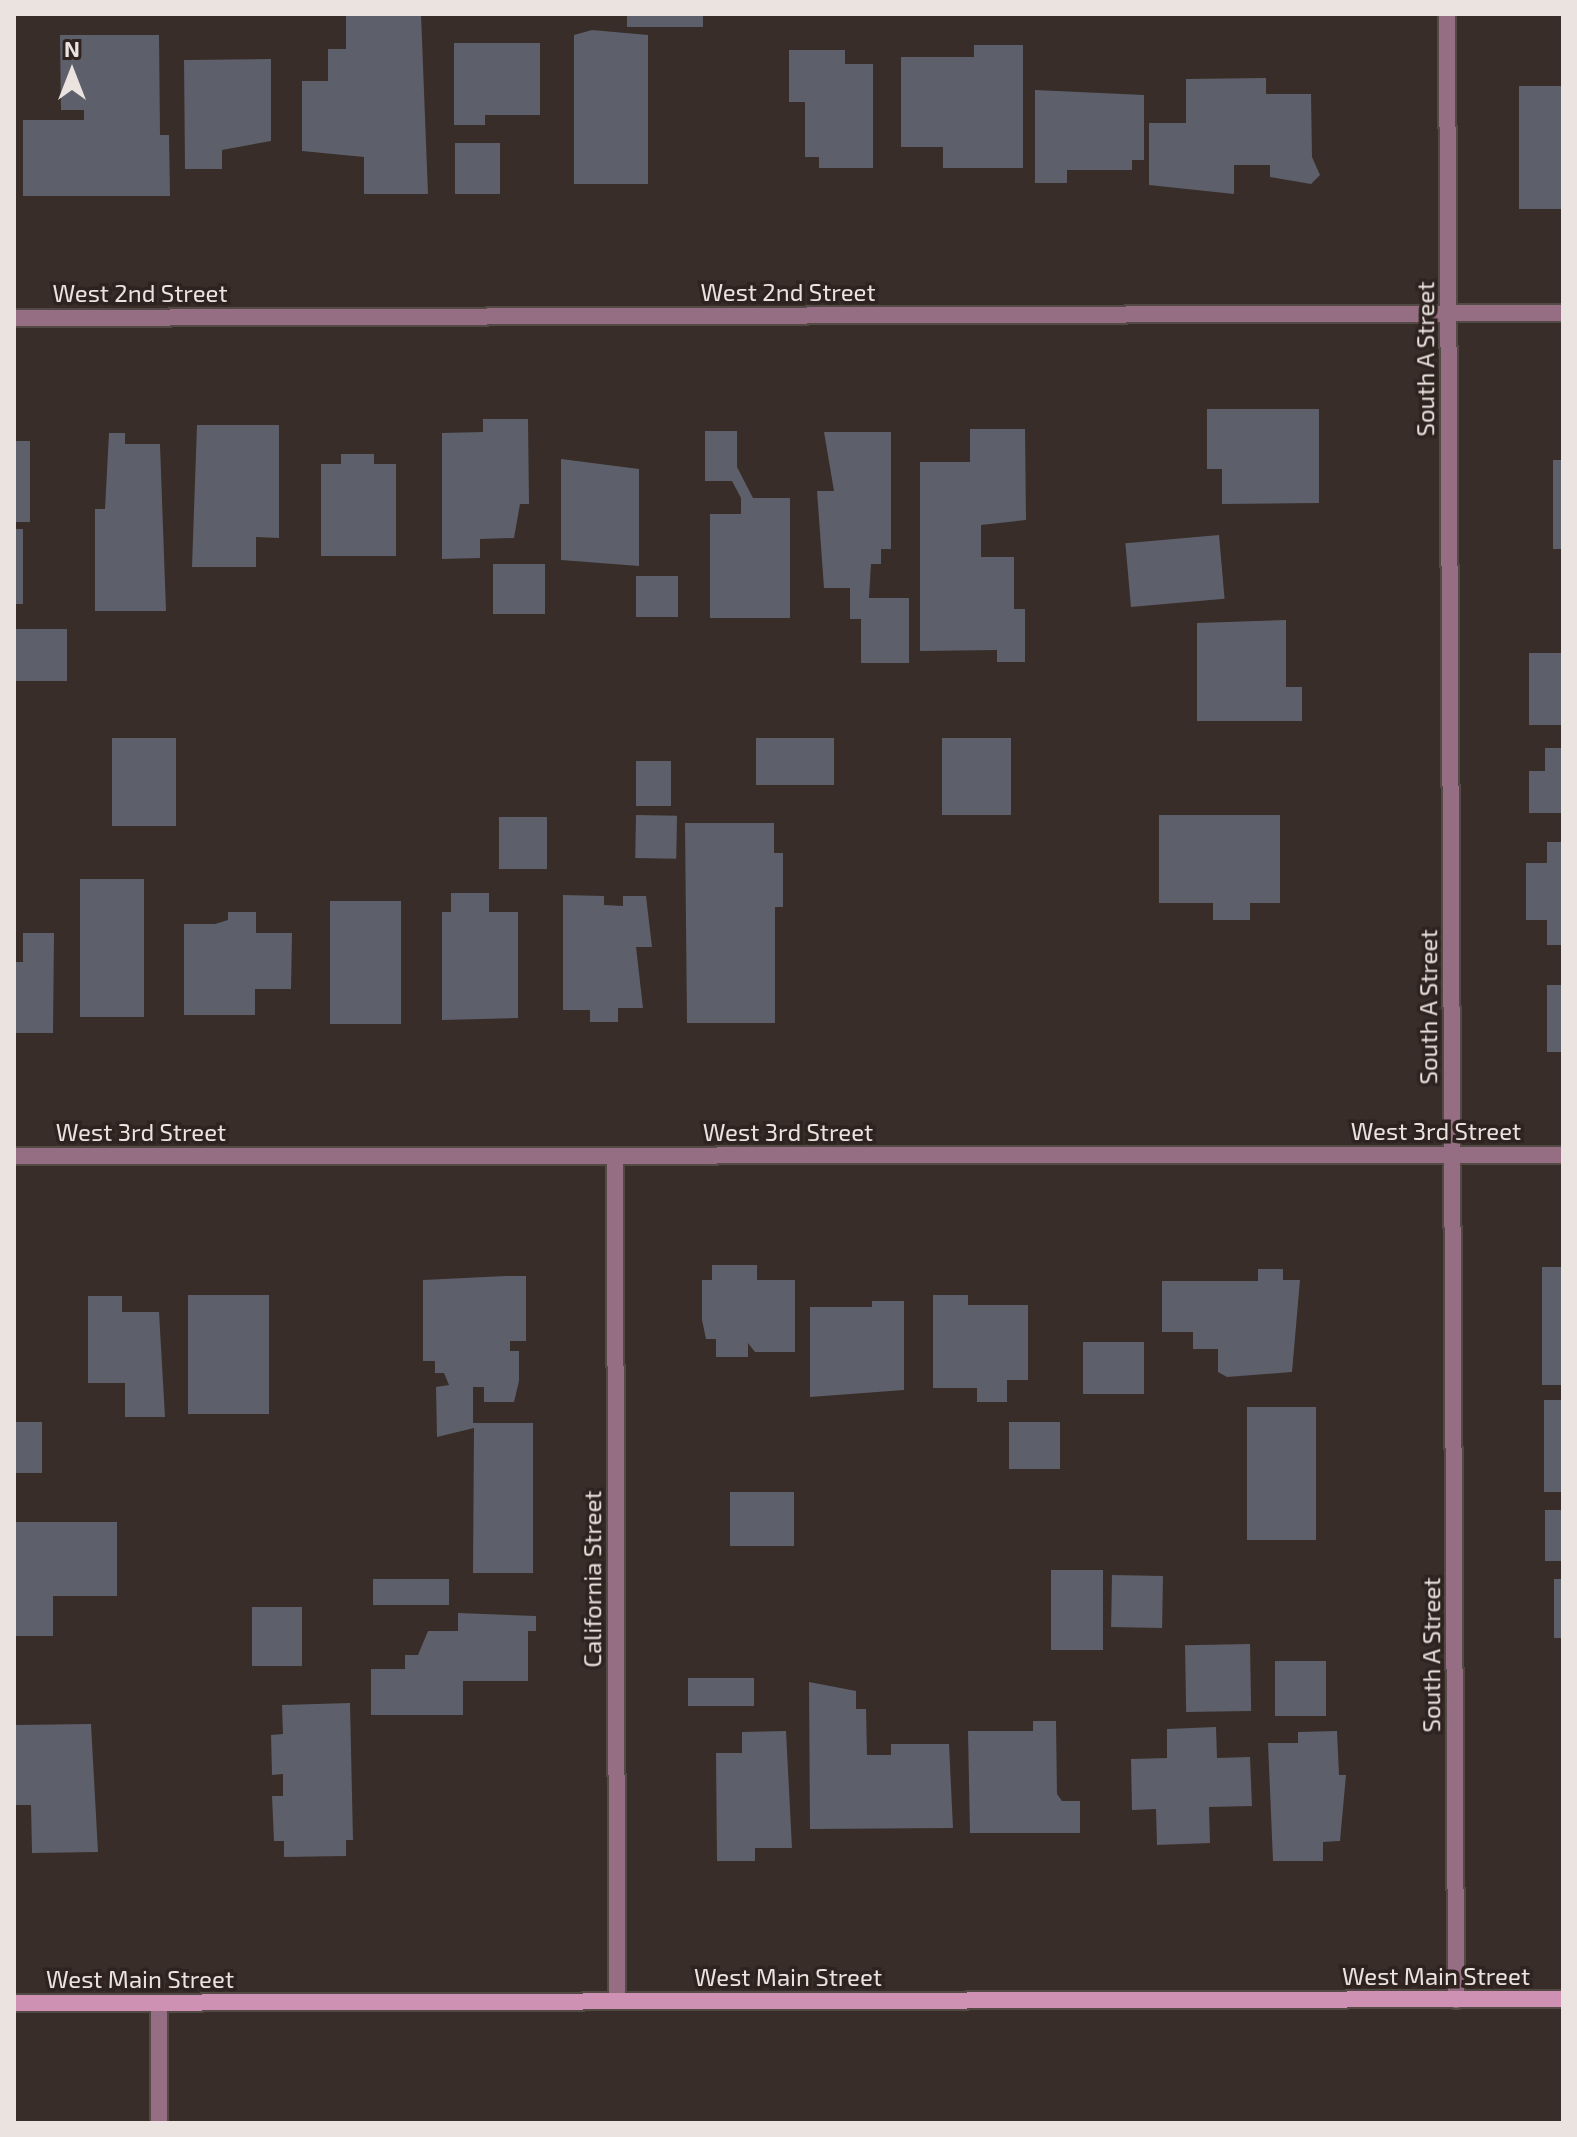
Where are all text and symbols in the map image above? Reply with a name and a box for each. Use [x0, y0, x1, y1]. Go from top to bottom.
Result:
north arrow [32, 32, 112, 112]
text: N [64, 35, 80, 61]
street label: West 2nd Street [700, 278, 876, 306]
street label: West 2nd Street [52, 279, 228, 307]
street label: South A Street [1411, 281, 1439, 437]
street label: South A Street [1414, 929, 1442, 1085]
street label: West 3rd Street [1351, 1117, 1521, 1145]
street label: West 3rd Street [56, 1118, 226, 1146]
street label: West 3rd Street [703, 1118, 873, 1146]
street label: California Street [578, 1490, 606, 1668]
street label: South A Street [1417, 1577, 1445, 1733]
street label: West Main Street [1342, 1962, 1530, 1990]
street label: West Main Street [694, 1963, 882, 1991]
street label: West Main Street [46, 1965, 234, 1993]

